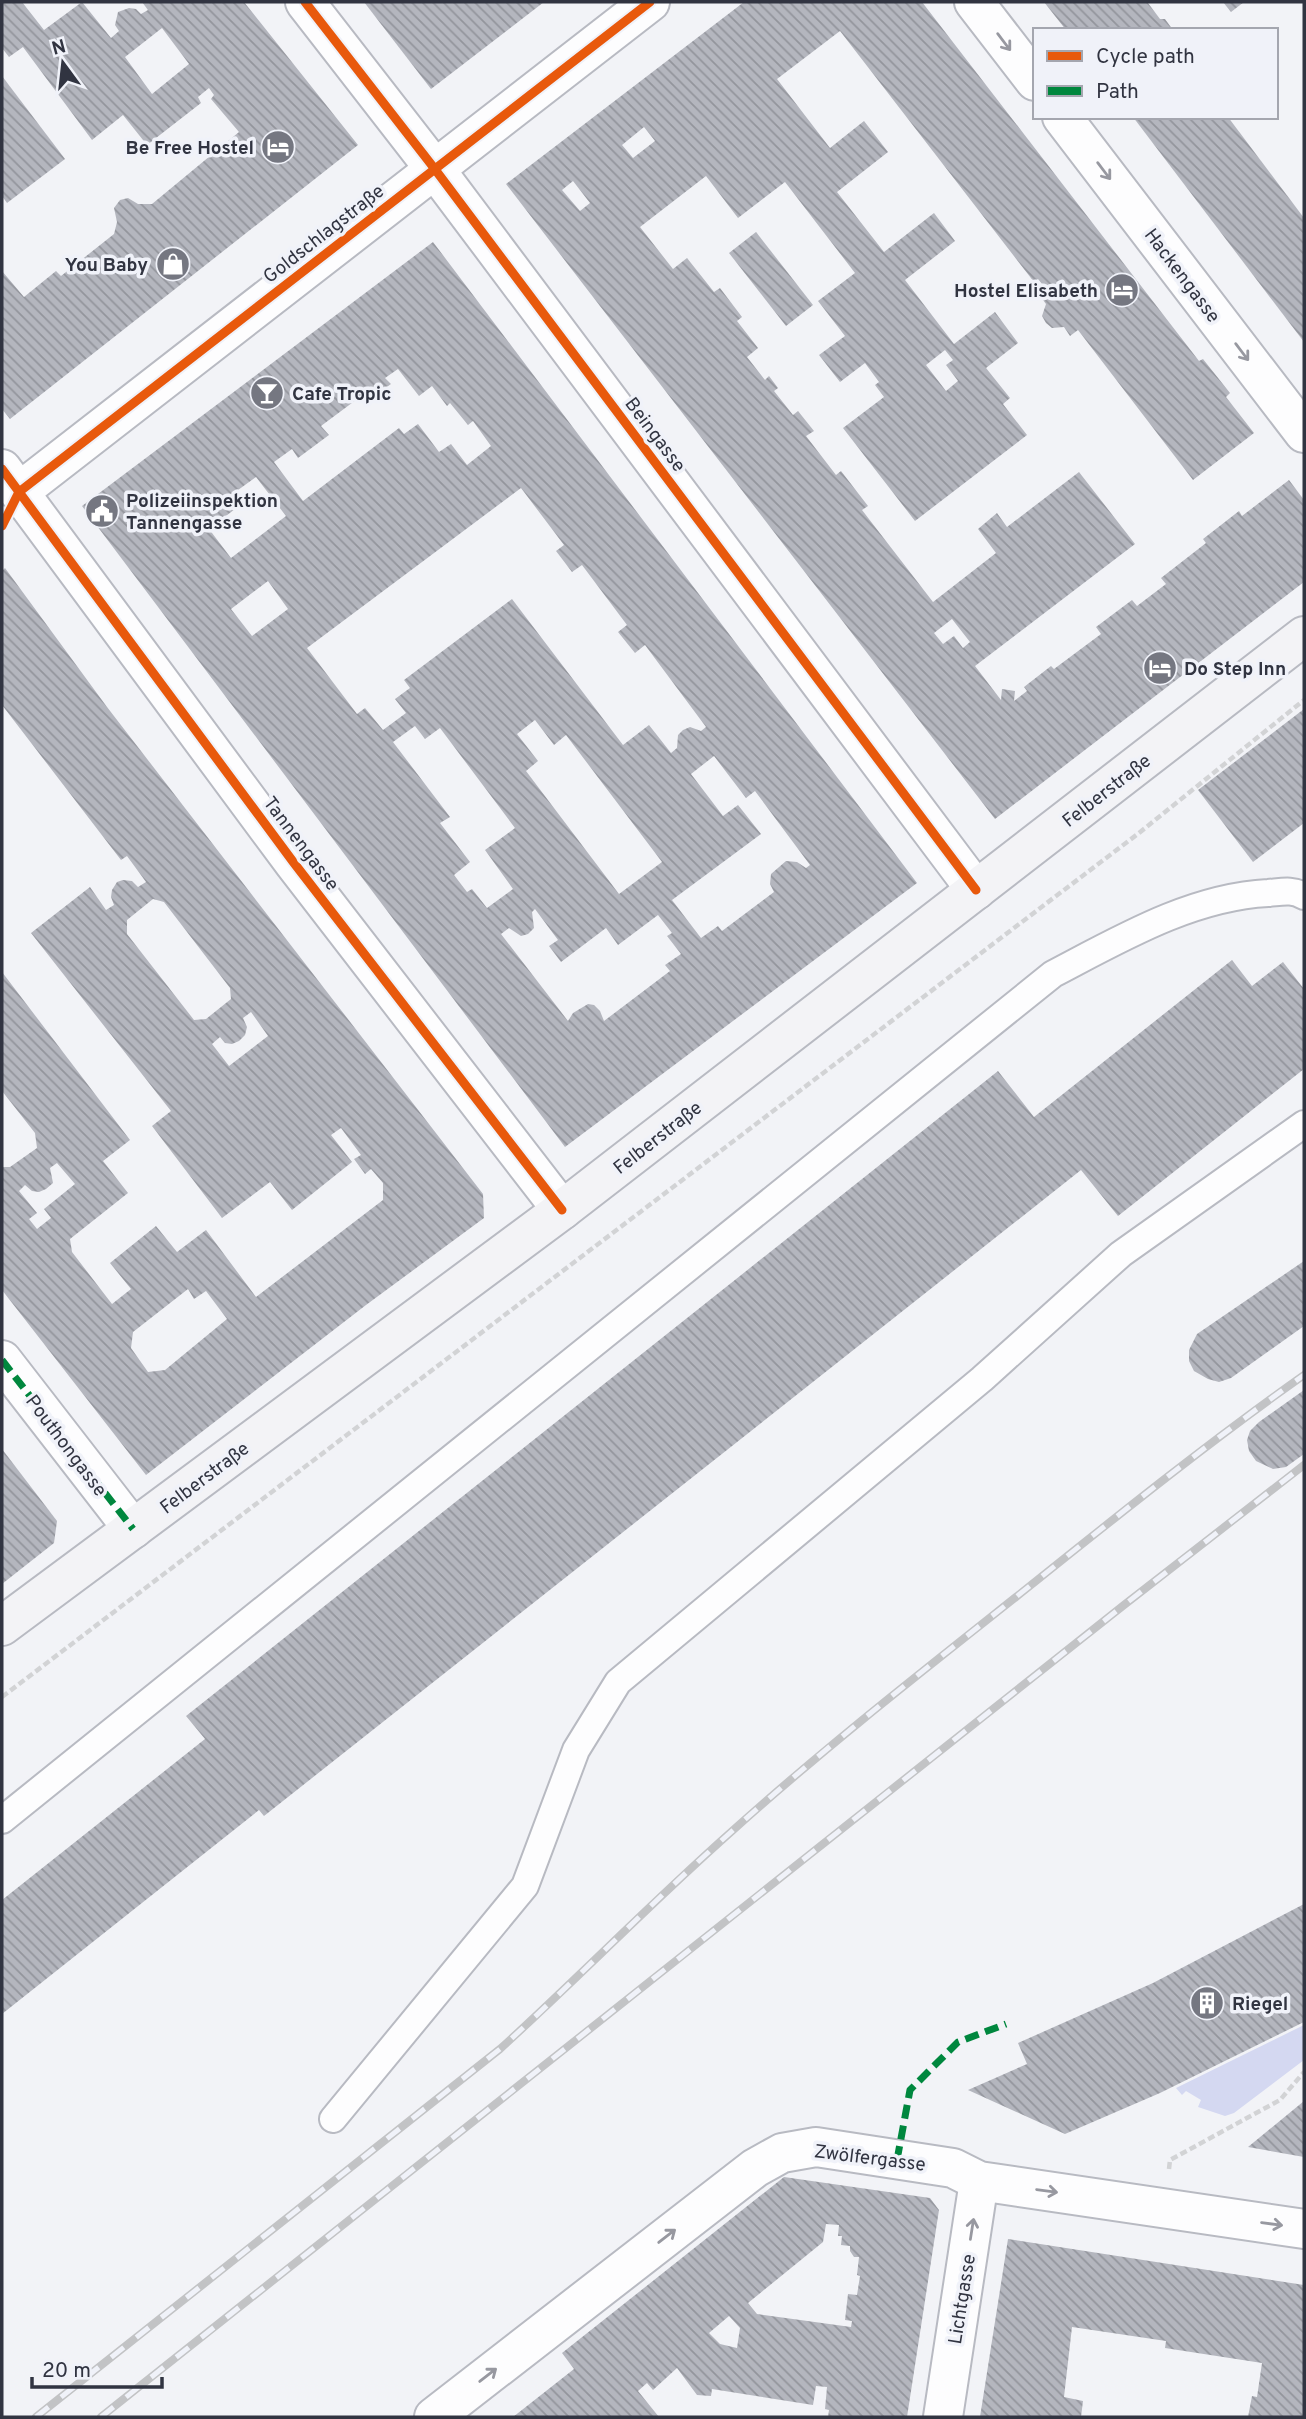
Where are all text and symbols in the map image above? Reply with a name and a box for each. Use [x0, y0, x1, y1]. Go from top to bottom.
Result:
north arrow [28, 28, 98, 98]
legend [1033, 28, 1278, 119]
one-way arrow [997, 32, 1012, 50]
text: N [49, 35, 69, 62]
text: Cycle path [1096, 44, 1195, 71]
text: Path [1096, 79, 1139, 106]
hotel icon: Be Free Hostel [259, 128, 297, 166]
place label: Be Free Hostel [125, 137, 254, 161]
one-way arrow [1096, 162, 1111, 180]
street label: Goldschlagstraße [259, 180, 390, 289]
street label: Hackengasse [1138, 224, 1225, 328]
shop icon: You Baby [154, 245, 192, 283]
place label: You Baby [65, 254, 148, 278]
hotel icon: Hostel Elisabeth [1103, 271, 1141, 309]
place label: Hostel Elisabeth [954, 280, 1098, 304]
one-way arrow [1235, 342, 1250, 361]
bar icon: Cafe Tropic [248, 374, 286, 412]
place label: Cafe Tropic [292, 383, 391, 407]
street label: Beingasse [619, 393, 690, 477]
place label: Polizeiinspektion Tannengasse [126, 490, 278, 536]
public building icon: Polizeiinspektion Tannengasse [83, 492, 121, 530]
hotel icon: Do Step Inn [1141, 649, 1179, 687]
place label: Do Step Inn [1184, 658, 1286, 682]
street label: Felberstraße [1058, 750, 1156, 834]
street label: Tannengasse [257, 792, 344, 896]
street label: Felberstraße [609, 1097, 707, 1181]
street label: Pouthongasse [19, 1391, 111, 1502]
street label: Felberstraße [156, 1437, 255, 1520]
building icon: Riegel [1188, 1984, 1226, 2022]
place label: Riegel [1232, 1993, 1288, 2017]
street label: Zwölfergasse [813, 2140, 927, 2178]
one-way arrow [1035, 2185, 1058, 2198]
one-way arrow [966, 2218, 979, 2241]
one-way arrow [1260, 2218, 1283, 2231]
one-way arrow [658, 2228, 676, 2243]
street label: Lichtgasse [944, 2252, 982, 2346]
scale bar [32, 2346, 161, 2390]
text: 20 m [42, 2358, 91, 2385]
one-way arrow [478, 2368, 497, 2383]

